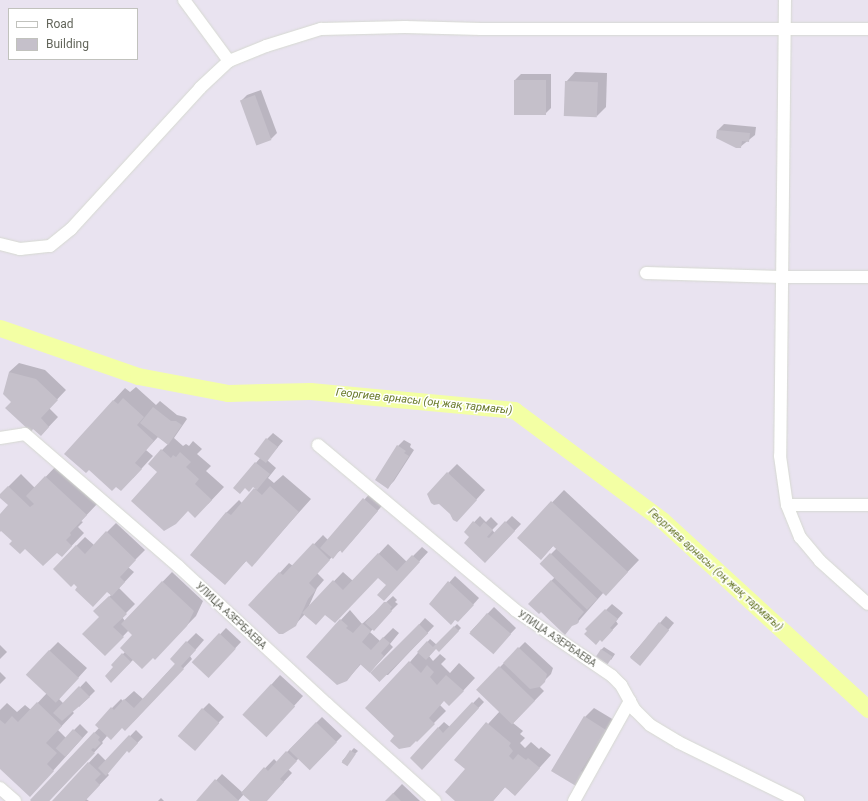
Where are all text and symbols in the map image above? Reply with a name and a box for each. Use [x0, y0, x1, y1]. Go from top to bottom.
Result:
legend [8, 8, 138, 60]
text: Road [46, 17, 74, 31]
text: Building [46, 37, 89, 51]
water label: Георгиев арнасы (оң жақ тармағы) [335, 386, 513, 418]
water label: Георгиев арнасы (оң жақ тармағы) [645, 506, 785, 634]
street label: УЛИЦА АЗЕРБАЕВА [193, 580, 269, 652]
street label: УЛИЦА АЗЕРБАЕВА [515, 608, 599, 670]

